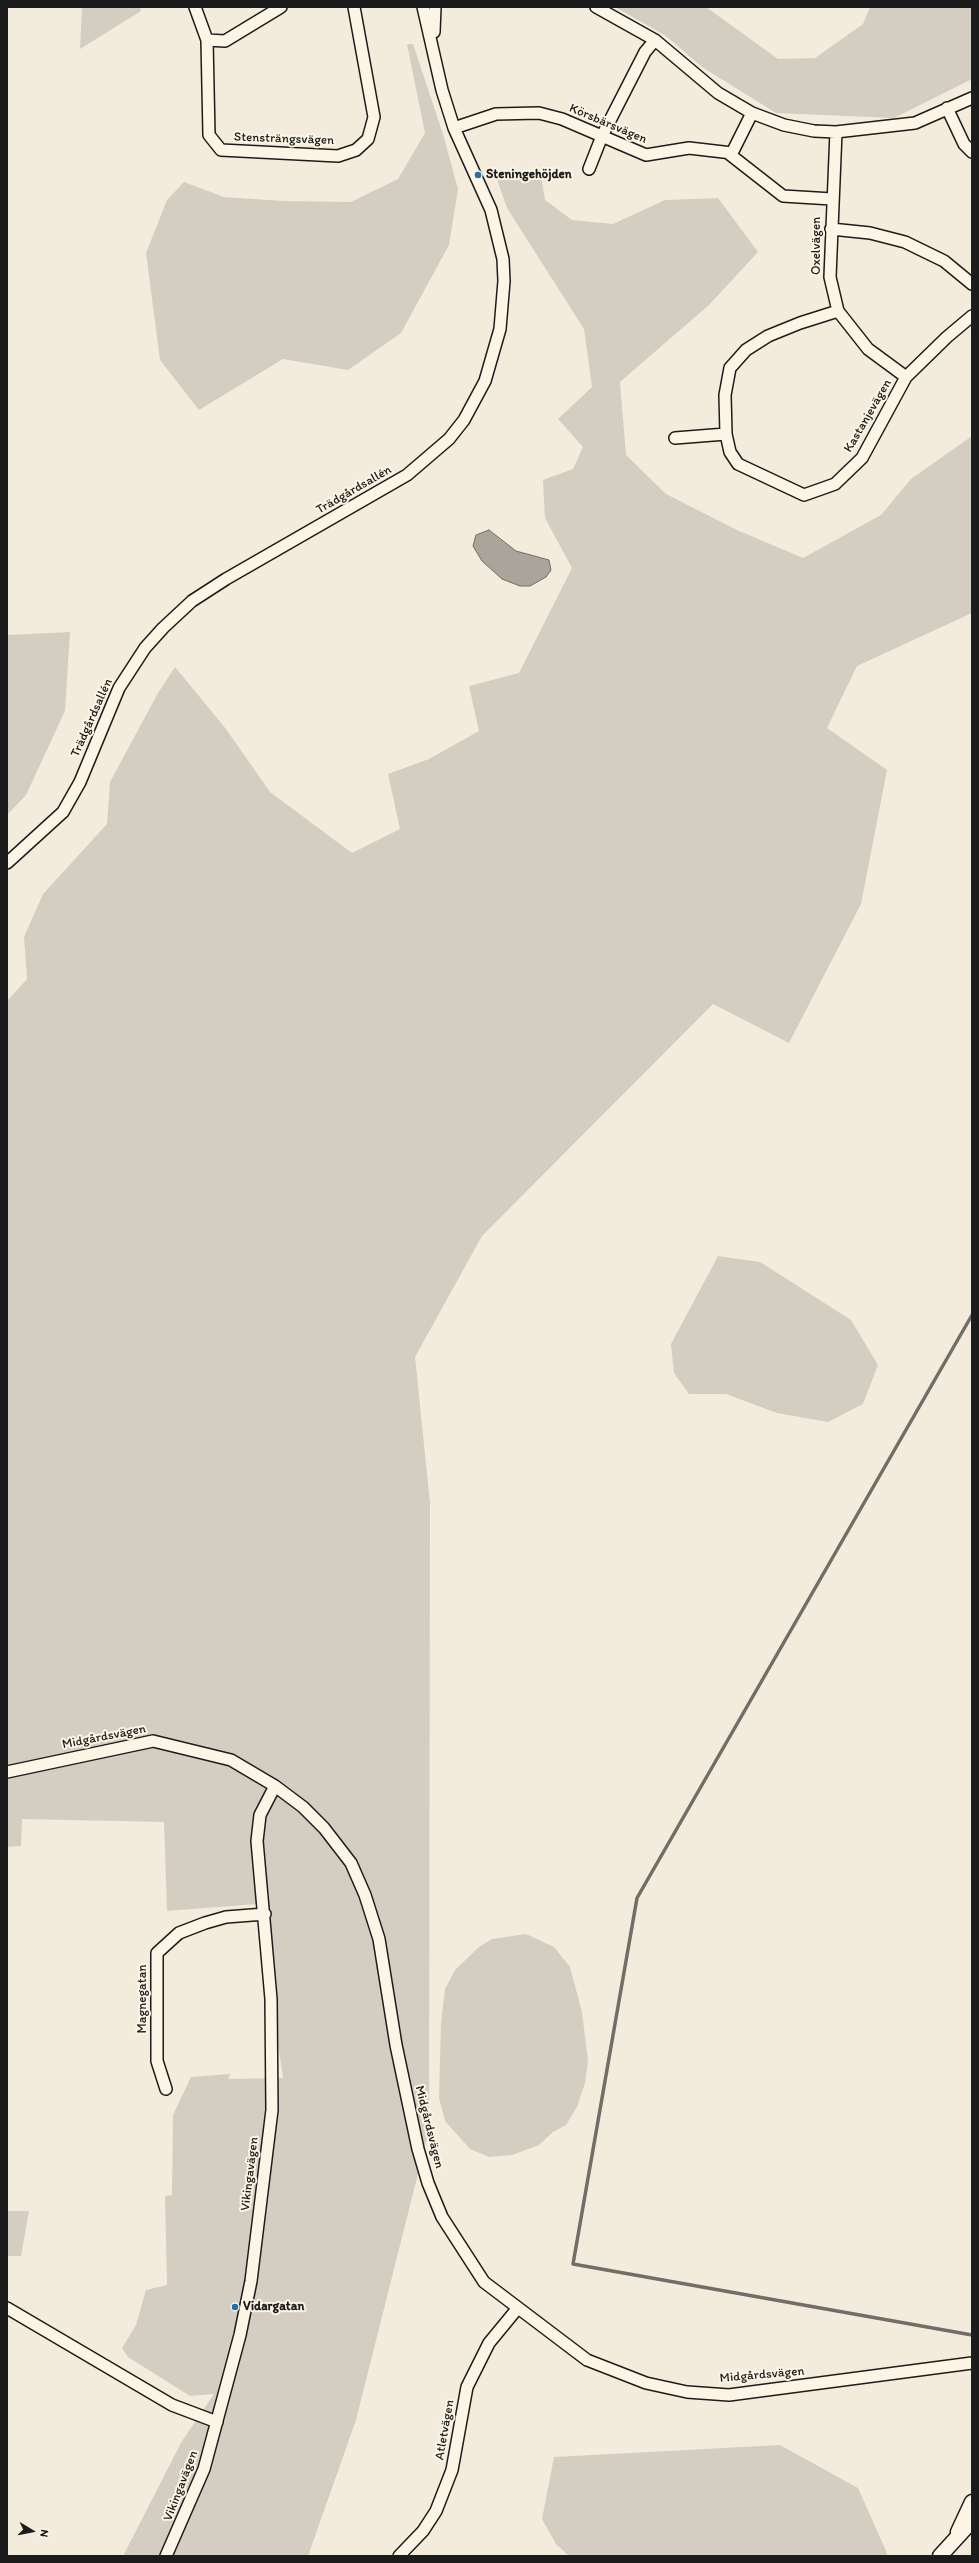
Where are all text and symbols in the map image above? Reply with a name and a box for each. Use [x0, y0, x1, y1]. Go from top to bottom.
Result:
street label: Körsbärsvägen [567, 101, 649, 147]
street label: Stensträngsvägen [234, 129, 334, 149]
place label: Steningehöjden [486, 167, 572, 183]
marker: Steningehöjden [473, 170, 483, 180]
street label: Oxelvägen [809, 217, 825, 275]
street label: Kastanjevägen [841, 377, 895, 455]
street label: Trädgårdsallén [314, 462, 394, 518]
street label: Trädgårdsallén [68, 676, 116, 760]
street label: Midgårdsvägen [61, 1721, 147, 1753]
street label: Magnegatan [135, 1965, 151, 2033]
street label: Midgårdsvägen [411, 2084, 447, 2170]
street label: Vikingavägen [238, 2136, 262, 2212]
place label: Vidargatan [243, 2299, 304, 2315]
marker: Vidargatan [230, 2302, 240, 2312]
street label: Midgårdsvägen [719, 2364, 805, 2386]
street label: Atletvägen [432, 2399, 458, 2461]
street label: Vikingavägen [160, 2449, 202, 2523]
north arrow [12, 2511, 52, 2551]
text: N [37, 2528, 51, 2538]

